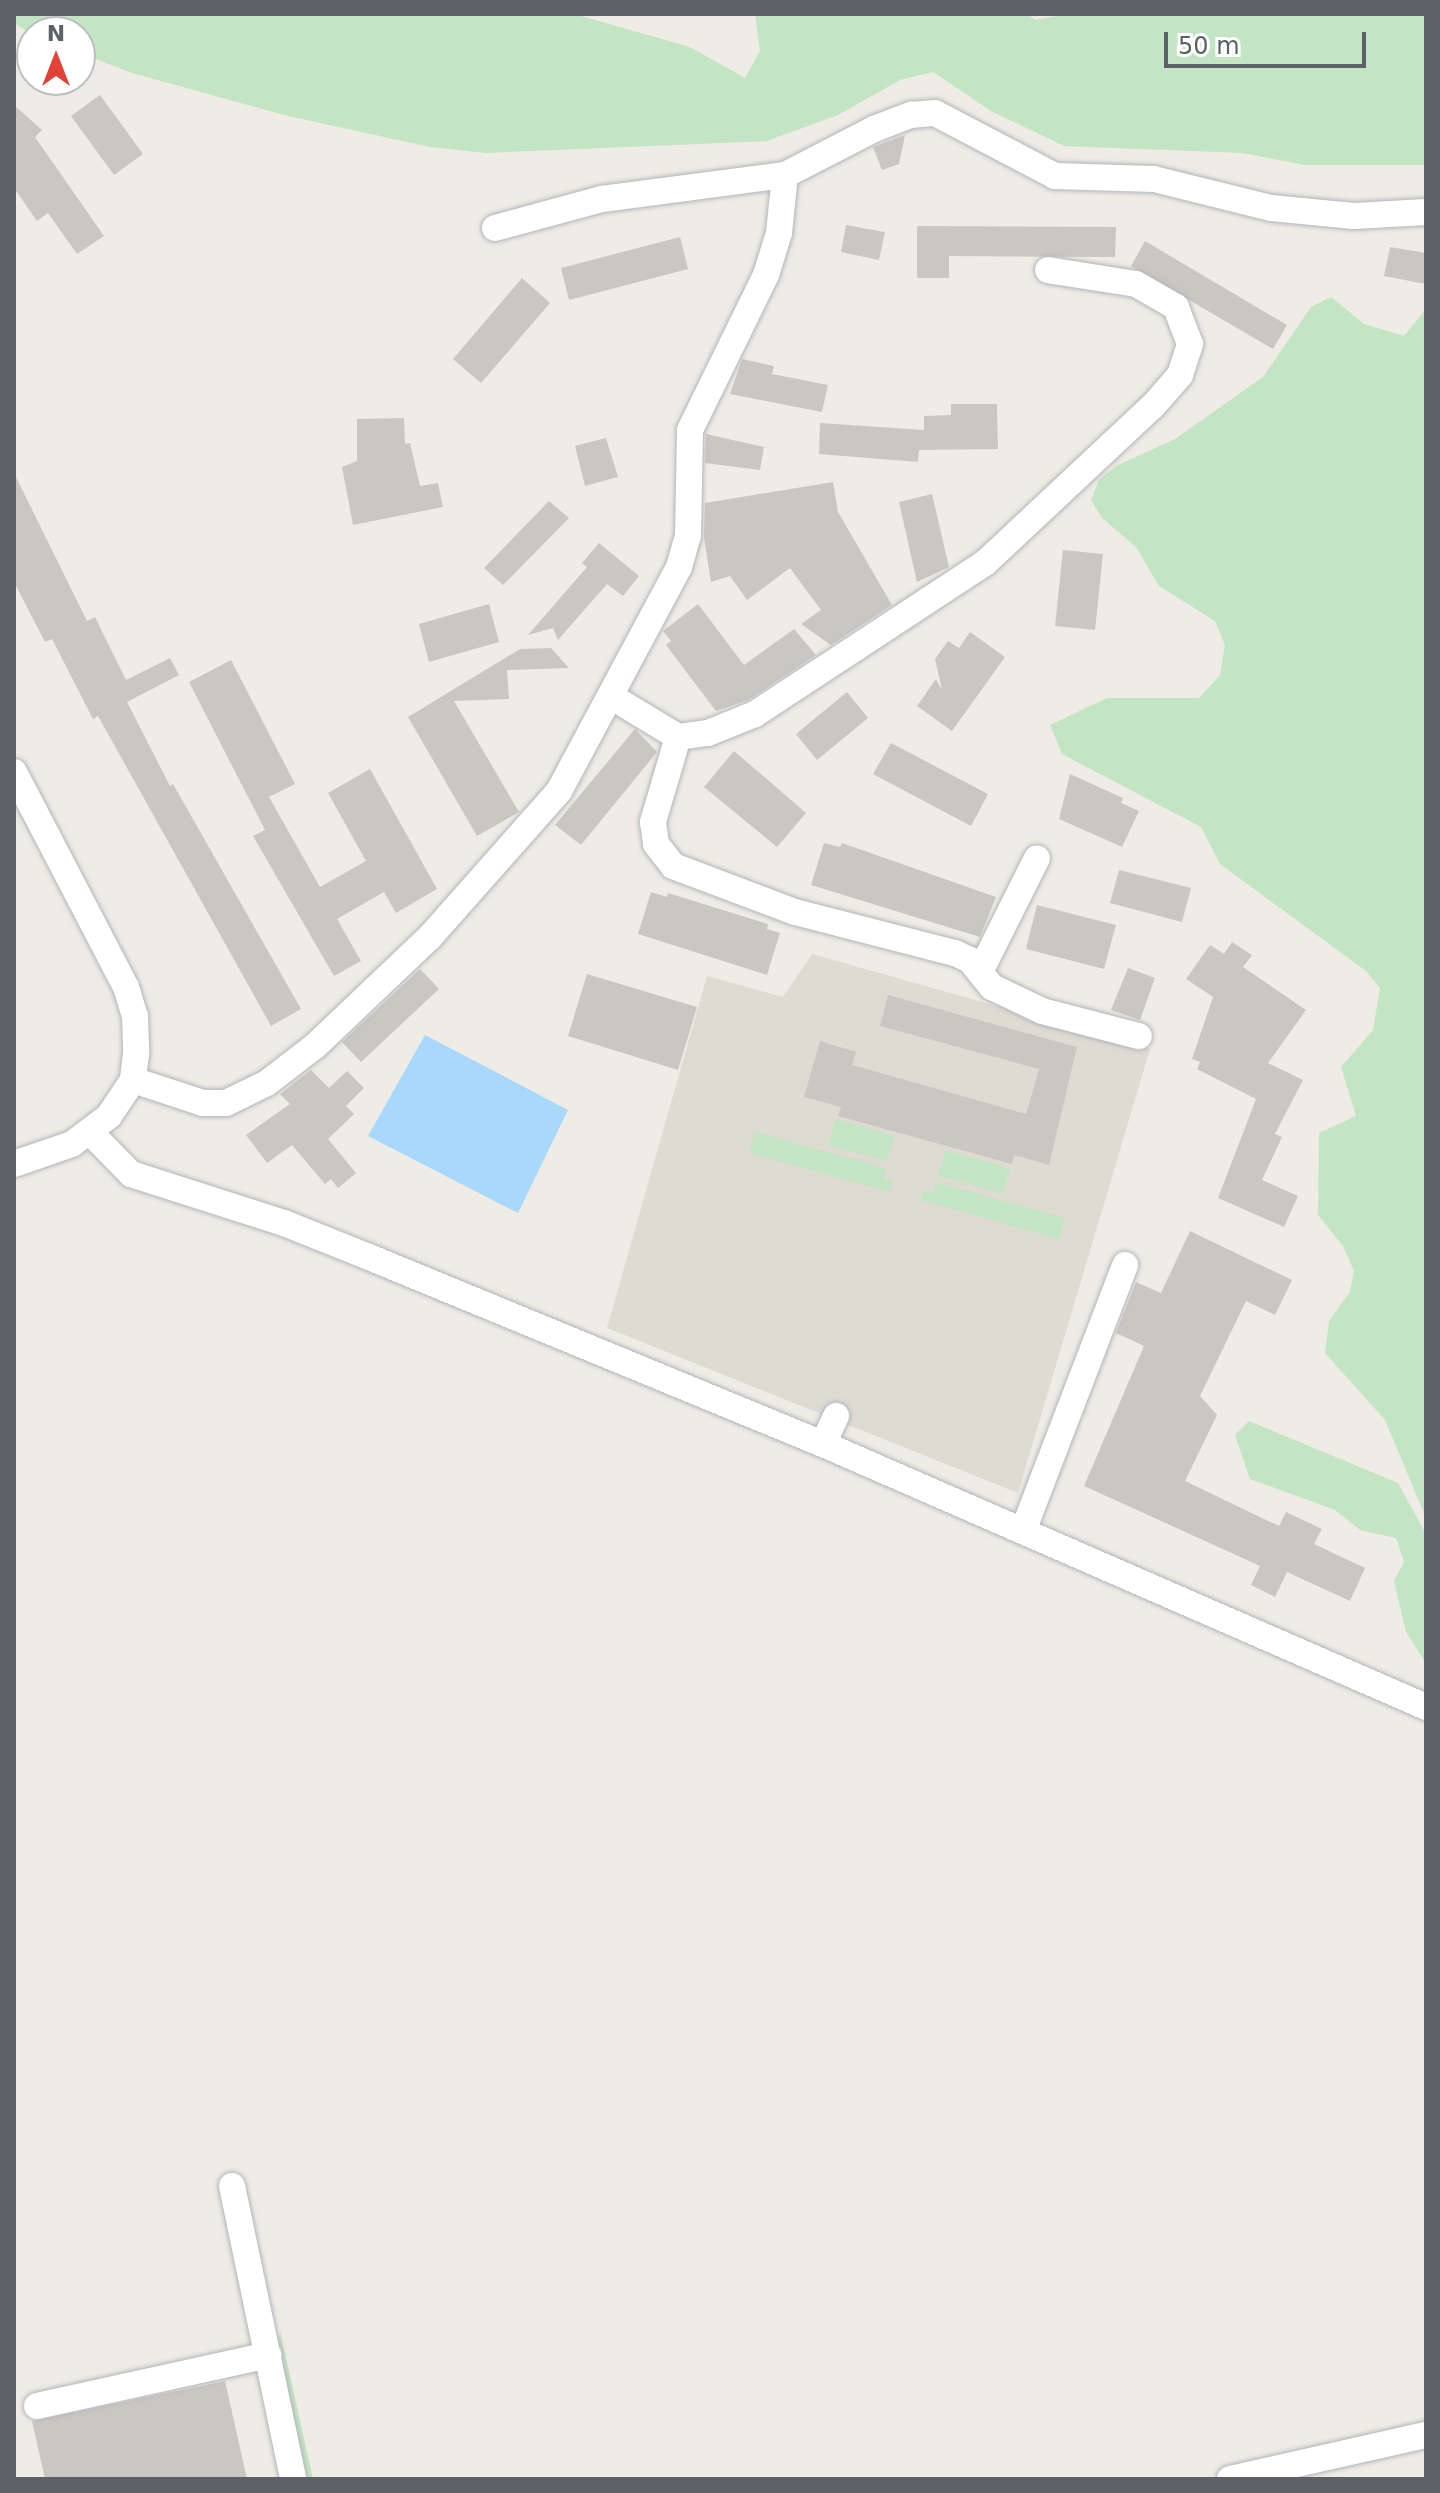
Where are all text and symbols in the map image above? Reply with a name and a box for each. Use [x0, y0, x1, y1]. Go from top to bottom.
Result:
north arrow [16, 16, 96, 96]
scale bar [1168, 16, 1370, 66]
text: N [47, 21, 65, 46]
text: 50 m [1178, 32, 1240, 60]

